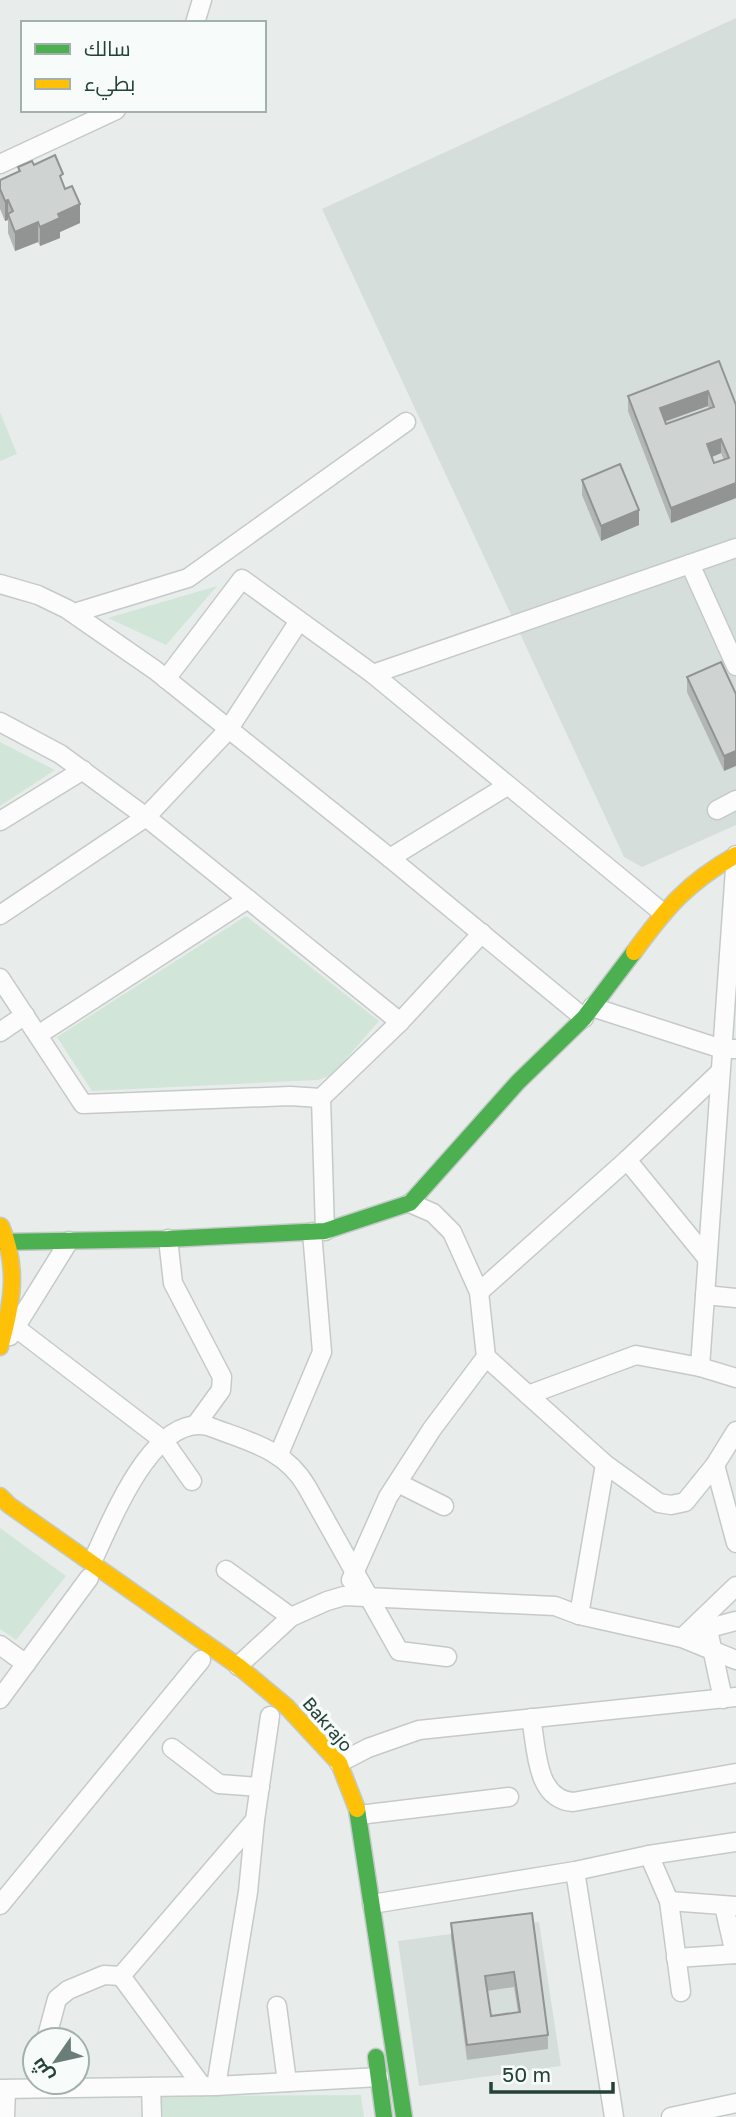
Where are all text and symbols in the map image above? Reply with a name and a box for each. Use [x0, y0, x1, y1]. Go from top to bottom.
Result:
legend [21, 21, 266, 112]
text: سالك [84, 35, 131, 61]
text: بطيء [84, 70, 135, 100]
street label: Bakrajo [298, 1692, 358, 1756]
north arrow [21, 2026, 91, 2096]
scale bar [491, 2050, 614, 2094]
text: ش [25, 2054, 59, 2087]
text: 50 m [502, 2061, 551, 2087]

